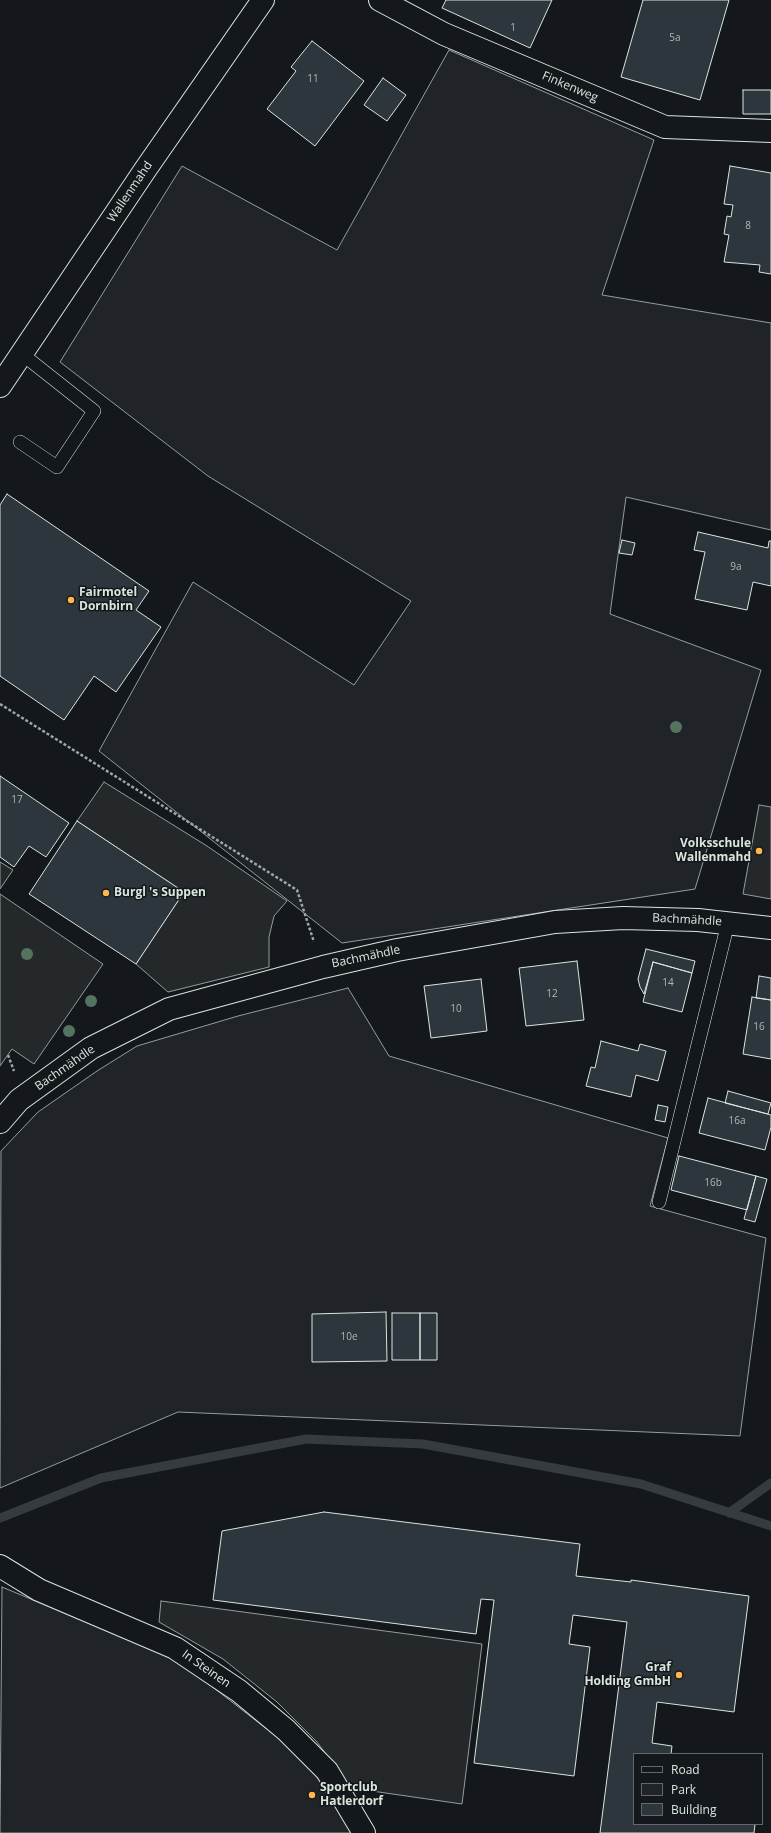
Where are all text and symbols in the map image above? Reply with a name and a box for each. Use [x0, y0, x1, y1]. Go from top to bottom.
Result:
house number: 1 [510, 22, 516, 34]
house number: 5a [669, 32, 681, 44]
street label: Finkenweg [540, 69, 600, 105]
house number: 11 [307, 73, 319, 85]
street label: Wallenmahd [104, 159, 156, 225]
house number: 8 [745, 220, 751, 232]
house number: 9a [730, 561, 742, 573]
place label: Fairmotel Dornbirn [79, 586, 137, 614]
marker: Fairmotel Dornbirn [66, 595, 76, 605]
house number: 17 [11, 794, 23, 806]
place label: Volksschule Wallenmahd [675, 837, 751, 865]
marker: Volksschule Wallenmahd [754, 846, 764, 856]
place label: Burgl 's Suppen [114, 886, 206, 900]
marker: Burgl 's Suppen [101, 888, 111, 898]
street label: Bachmähdle [652, 911, 722, 929]
street label: Bachmähdle [330, 943, 402, 971]
house number: 14 [662, 977, 674, 989]
house number: 12 [546, 988, 558, 1000]
house number: 10 [450, 1003, 462, 1015]
house number: 16 [753, 1021, 765, 1033]
street label: Bachmähdle [32, 1042, 98, 1094]
house number: 16a [729, 1115, 745, 1127]
house number: 16b [704, 1177, 722, 1189]
house number: 10e [340, 1331, 358, 1343]
street label: In Steinen [179, 1647, 233, 1691]
place label: Graf Holding GmbH [584, 1661, 671, 1689]
marker: Graf Holding GmbH [674, 1670, 684, 1680]
legend [633, 1753, 763, 1825]
text: Road [671, 1761, 700, 1778]
place label: Sportclub Hatlerdorf [320, 1781, 383, 1809]
text: Park [671, 1781, 696, 1798]
marker: Sportclub Hatlerdorf [307, 1790, 317, 1800]
text: Building [671, 1801, 716, 1818]

